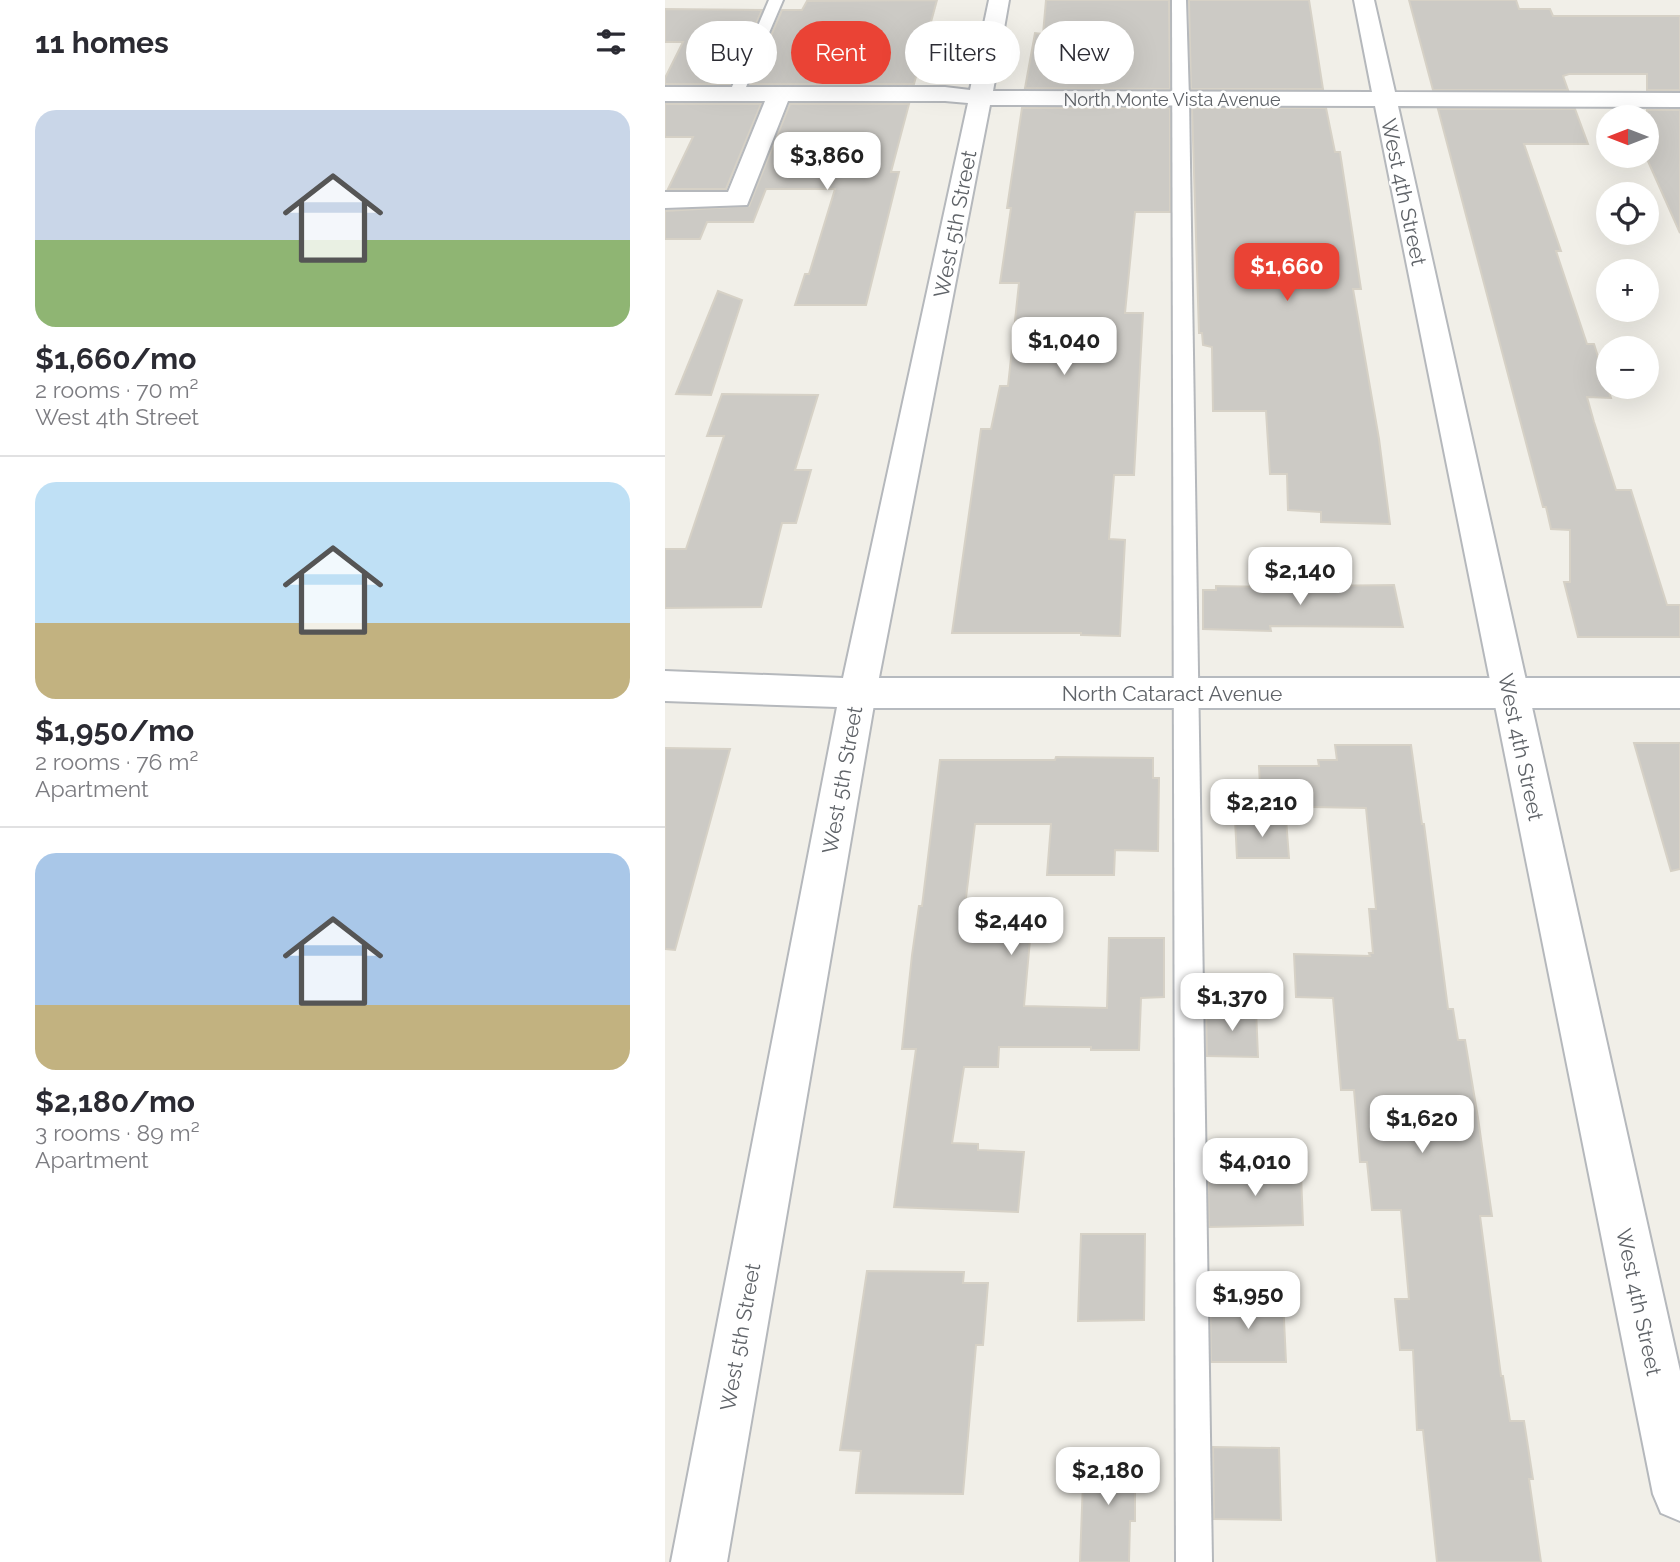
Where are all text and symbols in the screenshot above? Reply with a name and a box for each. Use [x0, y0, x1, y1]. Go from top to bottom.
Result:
chip: Buy [686, 21, 777, 84]
chip: Rent [791, 21, 891, 84]
chip: Filters [905, 21, 1020, 84]
chip: New [1034, 21, 1134, 84]
icon: filters [592, 23, 630, 61]
text: 11 homes [35, 25, 169, 60]
street label: North Monte Vista Avenue [1064, 89, 1281, 110]
north arrow [1596, 105, 1659, 168]
map controls [1596, 105, 1659, 399]
street label: West 4th Street [1376, 116, 1432, 268]
pin: $3,860 [770, 132, 884, 192]
text: $3,860 [790, 141, 864, 168]
street label: West 5th Street [928, 148, 982, 300]
icon: home [270, 155, 396, 281]
button: locate [1596, 182, 1659, 245]
pin: $1,660 [1230, 244, 1344, 303]
text: $1,660 [1250, 252, 1324, 279]
button: + [1596, 259, 1659, 322]
pin: $1,040 [1007, 318, 1121, 377]
text: $1,040 [1028, 326, 1100, 353]
button: − [1596, 336, 1659, 399]
text: $1,660/mo [35, 341, 196, 376]
text: 2 rooms · 70 m² [35, 376, 198, 403]
text: West 4th Street [35, 403, 199, 430]
icon: home [270, 527, 396, 653]
pin: $2,140 [1243, 548, 1357, 607]
text: $2,140 [1264, 556, 1336, 583]
street label: West 4th Street [1493, 671, 1549, 823]
street label: North Cataract Avenue [1062, 681, 1282, 706]
street label: West 5th Street [817, 704, 867, 856]
text: $1,950/mo [35, 713, 194, 748]
text: 2 rooms · 76 m² [35, 748, 198, 775]
text: Apartment [35, 775, 149, 802]
pin: $2,210 [1205, 780, 1319, 839]
text: $2,210 [1226, 788, 1298, 815]
icon: home [270, 898, 396, 1024]
pin: $2,440 [954, 898, 1068, 957]
text: $2,440 [974, 906, 1048, 933]
pin: $1,370 [1175, 974, 1289, 1033]
text: $1,370 [1196, 982, 1268, 1009]
text: $2,180/mo [35, 1084, 195, 1119]
pin: $1,620 [1365, 1096, 1479, 1155]
text: $1,620 [1386, 1104, 1458, 1131]
text: 3 rooms · 89 m² [35, 1119, 200, 1146]
pin: $4,010 [1198, 1138, 1312, 1198]
text: Apartment [35, 1146, 149, 1173]
text: $4,010 [1219, 1147, 1291, 1174]
street label: West 4th Street [1611, 1226, 1667, 1378]
street label: West 5th Street [715, 1261, 765, 1413]
pin: $1,950 [1191, 1272, 1305, 1331]
text: $1,950 [1212, 1280, 1284, 1307]
pin: $2,180 [1051, 1448, 1165, 1507]
text: $2,180 [1072, 1456, 1144, 1483]

